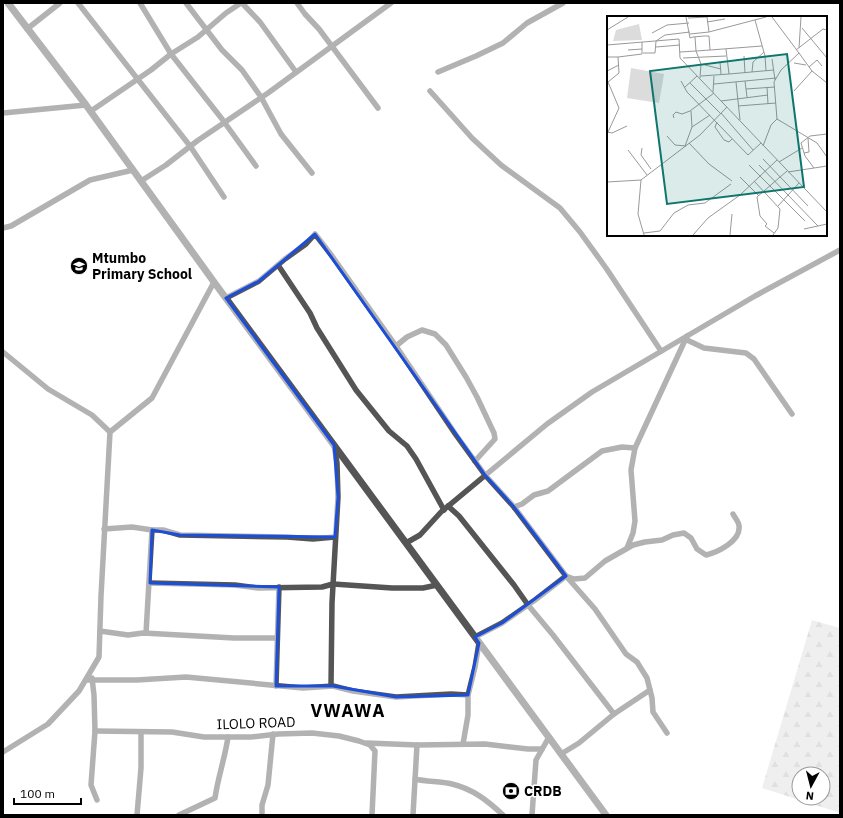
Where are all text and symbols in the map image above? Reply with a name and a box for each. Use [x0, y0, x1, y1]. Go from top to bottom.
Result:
inset map [607, 16, 827, 236]
place label: Mtumbo Primary School [92, 249, 192, 283]
school or university icon: Mtumbo Primary School [69, 256, 89, 276]
district label: VWAWA [311, 699, 385, 722]
street label: ILOLO ROAD [216, 713, 296, 733]
north arrow [791, 766, 831, 806]
scale bar [14, 780, 81, 806]
bank icon: CRDB [501, 781, 521, 801]
place label: CRDB [524, 782, 562, 800]
text: 100 m [20, 786, 55, 801]
text: N [805, 788, 815, 803]

